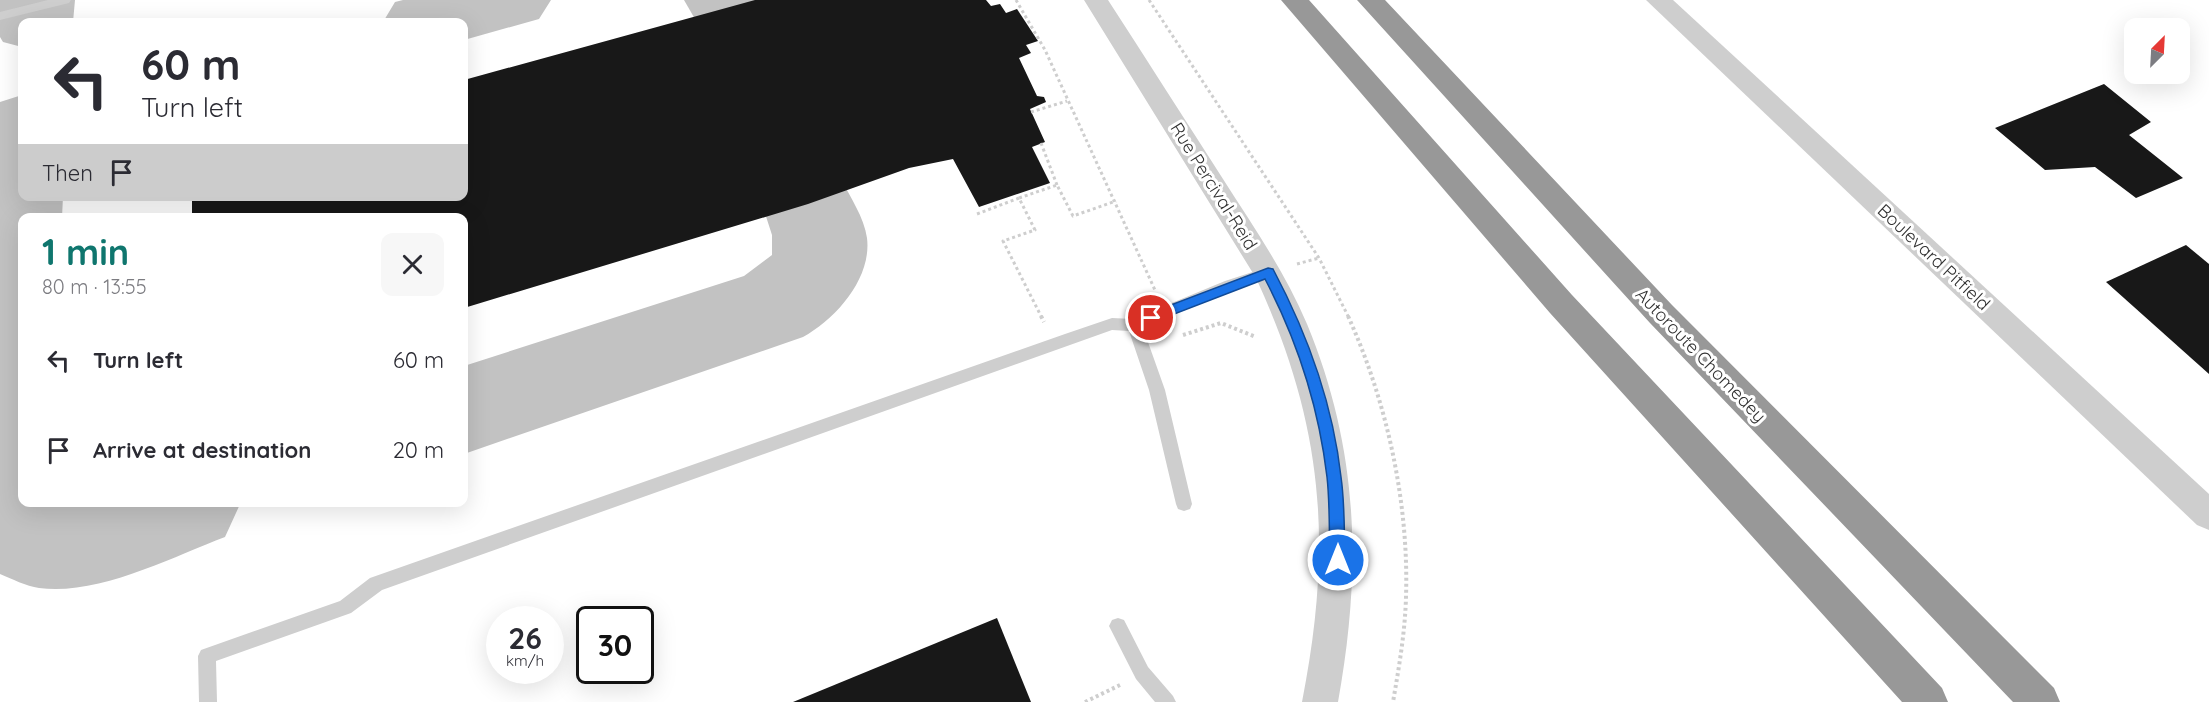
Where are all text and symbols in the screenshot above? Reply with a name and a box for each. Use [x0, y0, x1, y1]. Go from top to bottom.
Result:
north arrow [2124, 18, 2190, 84]
map controls [2124, 18, 2190, 84]
text: 60 m [141, 38, 241, 91]
icon: left [42, 42, 120, 120]
text: Turn left [141, 90, 243, 124]
street label: Rue Percival-Reid [1166, 118, 1262, 254]
icon: arrive [105, 156, 138, 189]
text: Then [42, 159, 93, 187]
street label: Boulevard Pitfield [1873, 199, 1995, 315]
text: 1 min [42, 229, 129, 274]
button: close [381, 233, 444, 296]
text: 80 m · 13:55 [42, 274, 147, 299]
street label: Autoroute Chomedey [1631, 283, 1771, 427]
pin [1125, 292, 1176, 343]
icon: arrive [1134, 301, 1167, 334]
icon: left [42, 344, 75, 377]
text: Turn left [93, 346, 183, 374]
text: 60 m [393, 346, 444, 374]
icon: arrive [42, 434, 75, 467]
text: Arrive at destination [93, 436, 311, 464]
text: 20 m [393, 436, 444, 464]
position arrow [1306, 528, 1370, 592]
speed limit sign: 30 [576, 606, 654, 684]
text: 26 [508, 619, 542, 657]
text: km/h [506, 651, 544, 670]

